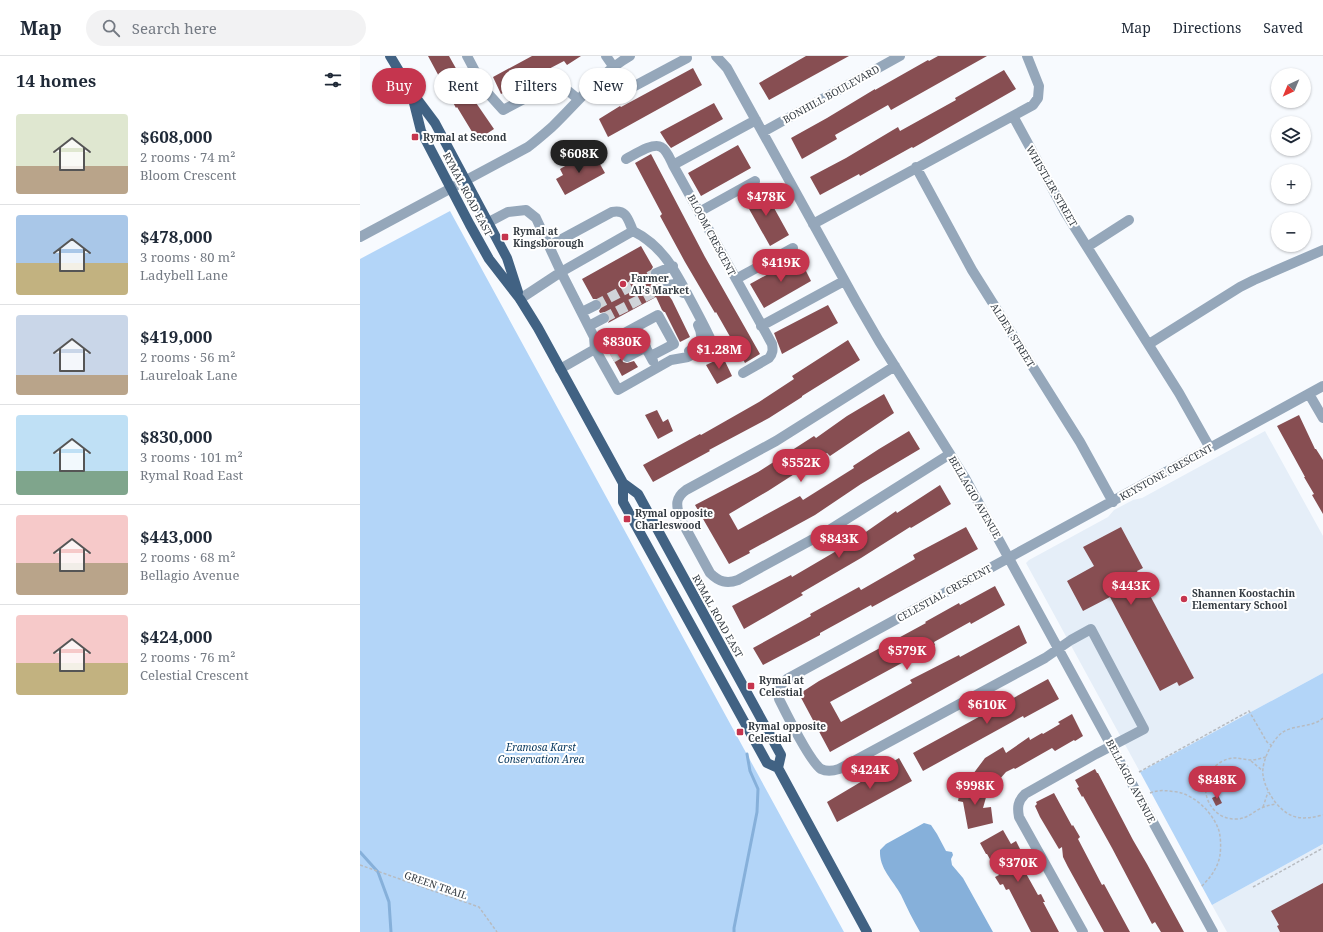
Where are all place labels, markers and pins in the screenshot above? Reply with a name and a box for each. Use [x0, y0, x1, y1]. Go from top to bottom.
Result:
place label: Rymal at Second [423, 130, 507, 144]
marker: Rymal at Second [410, 132, 420, 142]
pin: $608K [551, 140, 607, 174]
pin: $478K [738, 183, 794, 217]
place label: Rymal at Kingsborough [513, 224, 584, 250]
marker: Rymal at Kingsborough [500, 232, 510, 242]
pin: $419K [753, 249, 809, 283]
place label: Farmer Al's Market [631, 271, 689, 297]
marker: Farmer Al's Market [618, 279, 628, 289]
pin: $830K [594, 328, 650, 362]
pin: $1.28M [686, 336, 752, 370]
pin: $552K [773, 449, 829, 483]
place label: Rymal opposite Charleswood [635, 506, 713, 532]
marker: Rymal opposite Charleswood [622, 514, 632, 524]
pin: $843K [811, 525, 867, 559]
pin: $443K [1103, 572, 1159, 606]
place label: Shannen Koostachin Elementary School [1192, 586, 1296, 612]
marker: Shannen Koostachin Elementary School [1179, 594, 1189, 604]
pin: $579K [879, 637, 935, 671]
place label: Rymal at Celestial [759, 673, 804, 699]
marker: Rymal at Celestial [746, 681, 756, 691]
pin: $610K [959, 691, 1015, 725]
place label: Rymal opposite Celestial [748, 719, 826, 745]
marker: Rymal opposite Celestial [735, 727, 745, 737]
pin: $424K [842, 756, 898, 790]
pin: $848K [1189, 766, 1245, 800]
pin: $998K [947, 772, 1003, 806]
pin: $370K [990, 849, 1046, 883]

